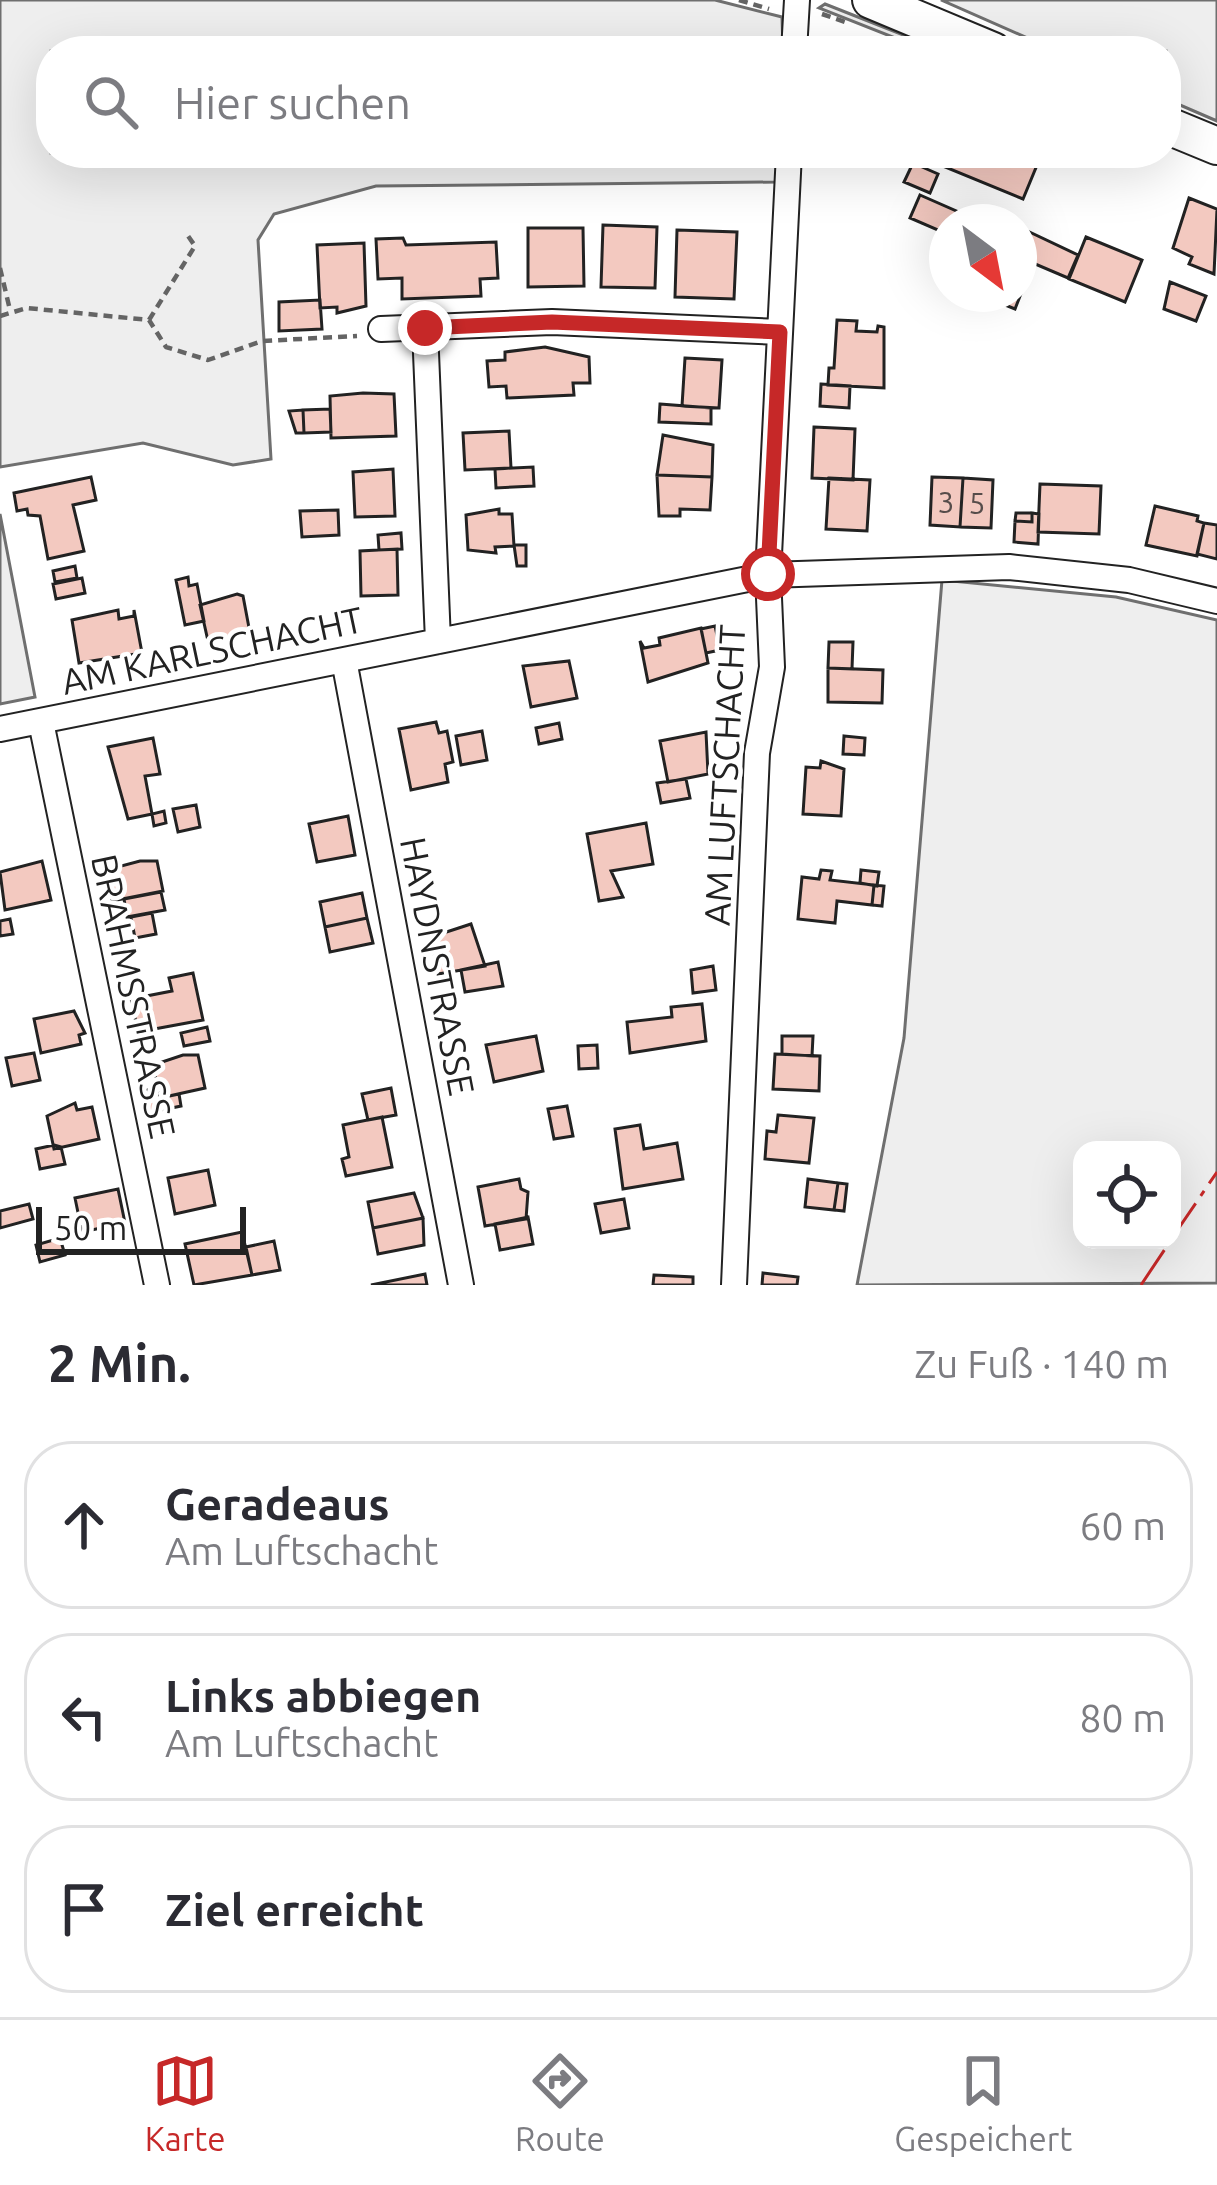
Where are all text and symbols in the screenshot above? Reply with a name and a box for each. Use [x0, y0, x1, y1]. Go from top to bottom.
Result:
search box [36, 36, 1181, 168]
icon: search [78, 69, 144, 135]
text: Hier suchen [174, 77, 411, 128]
north arrow [929, 204, 1037, 312]
route end [398, 301, 452, 355]
house number: 3 [938, 485, 954, 519]
house number: 5 [969, 486, 985, 520]
route start [741, 547, 795, 601]
street label: AM KARLSCHACHT [58, 598, 366, 702]
street label: AM LUFTSCHACHT [696, 623, 752, 927]
street label: HAYDNSTRASSE [393, 833, 483, 1099]
street label: BRAHMSSTRASSE [84, 850, 184, 1142]
map controls [1073, 1141, 1181, 1249]
button: locate [1073, 1141, 1181, 1249]
scale bar [36, 1201, 246, 1254]
text: 50 m [54, 1209, 127, 1246]
text: 2 Min. [48, 1334, 191, 1392]
text: Zu Fuß · 140 m [914, 1342, 1169, 1385]
text: Geradeaus [165, 1478, 390, 1529]
icon: ahead [51, 1492, 117, 1558]
text: 60 m [1079, 1504, 1166, 1547]
text: Am Luftschacht [165, 1529, 438, 1572]
text: Links abbiegen [165, 1670, 481, 1721]
icon: left [51, 1684, 117, 1750]
text: 80 m [1079, 1696, 1166, 1739]
text: Am Luftschacht [165, 1721, 438, 1764]
icon: arrive [51, 1876, 117, 1942]
text: Ziel erreicht [165, 1884, 424, 1935]
tab: Karte [145, 2048, 225, 2157]
tab: Route [515, 2048, 605, 2157]
tab: Gespeichert [894, 2048, 1072, 2157]

